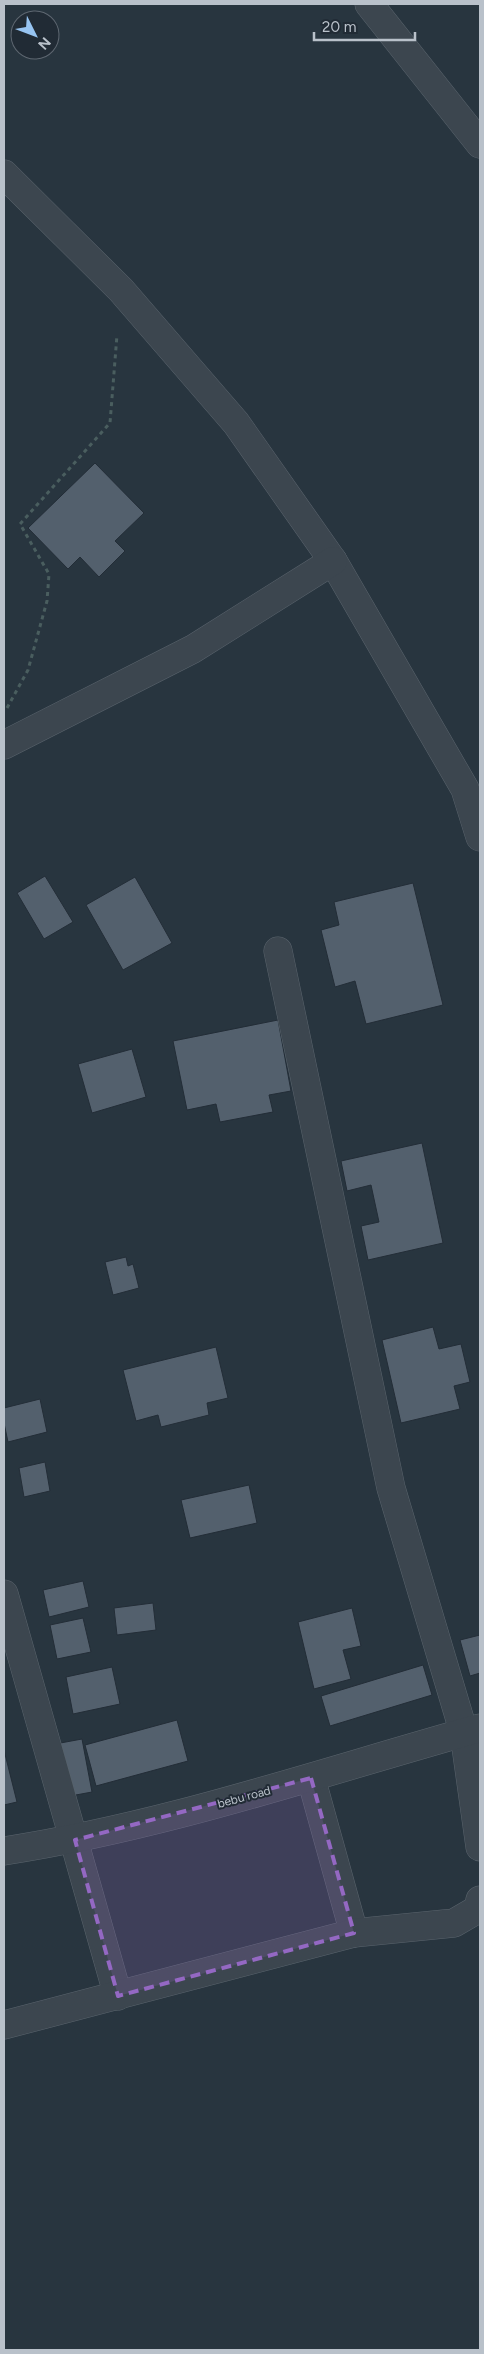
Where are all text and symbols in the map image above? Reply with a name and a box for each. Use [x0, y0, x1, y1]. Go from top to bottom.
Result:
north arrow [10, 10, 60, 60]
scale bar [314, 10, 415, 42]
text: 20 m [322, 18, 356, 36]
text: N [34, 34, 54, 53]
street label: bebu road [216, 1783, 272, 1811]

